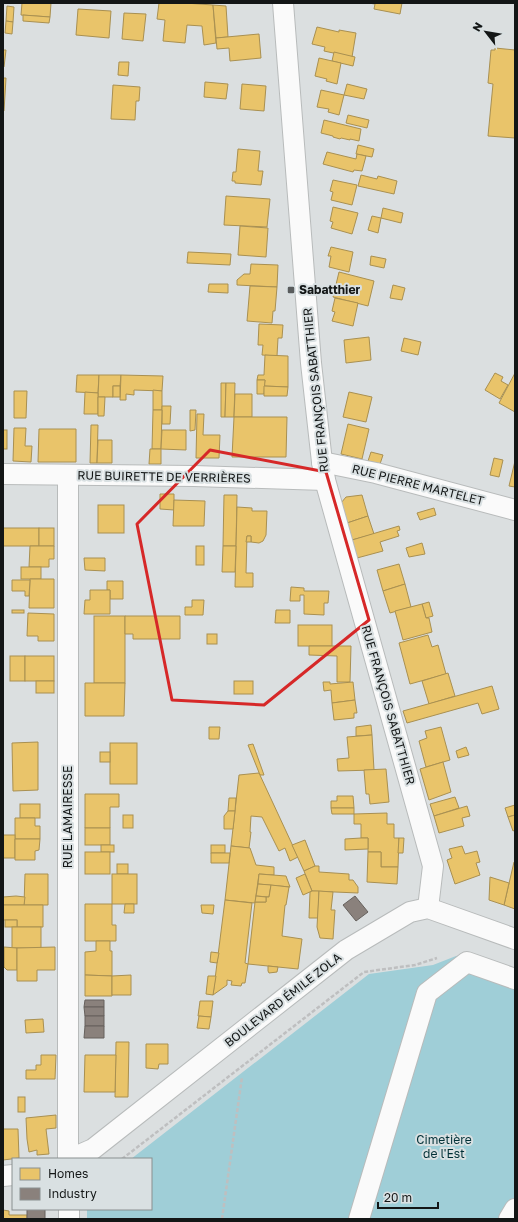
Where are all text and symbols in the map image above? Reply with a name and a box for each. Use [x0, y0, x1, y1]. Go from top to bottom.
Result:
north arrow [466, 12, 506, 52]
text: N [469, 20, 485, 34]
place label: Sabatthier [299, 282, 360, 297]
marker: Sabatthier [286, 285, 296, 295]
street label: RUE FRANÇOIS SABATTHIER [299, 307, 332, 473]
street label: RUE PIERRE MARTELET [351, 461, 486, 508]
street label: RUE BUIRETTE DE VERRIÈRES [77, 467, 251, 486]
street label: RUE FRANÇOIS SABATTHIER [358, 623, 418, 786]
street label: RUE LAMAIRESSE [60, 766, 75, 868]
street label: BOULEVARD ÉMILE ZOLA [221, 949, 344, 1050]
park label: Cimetière de l'Est [416, 1132, 472, 1161]
legend [12, 1158, 152, 1210]
text: Homes [48, 1166, 88, 1181]
scale bar [378, 1184, 438, 1210]
text: Industry [48, 1186, 97, 1201]
text: 20 m [384, 1190, 412, 1205]

